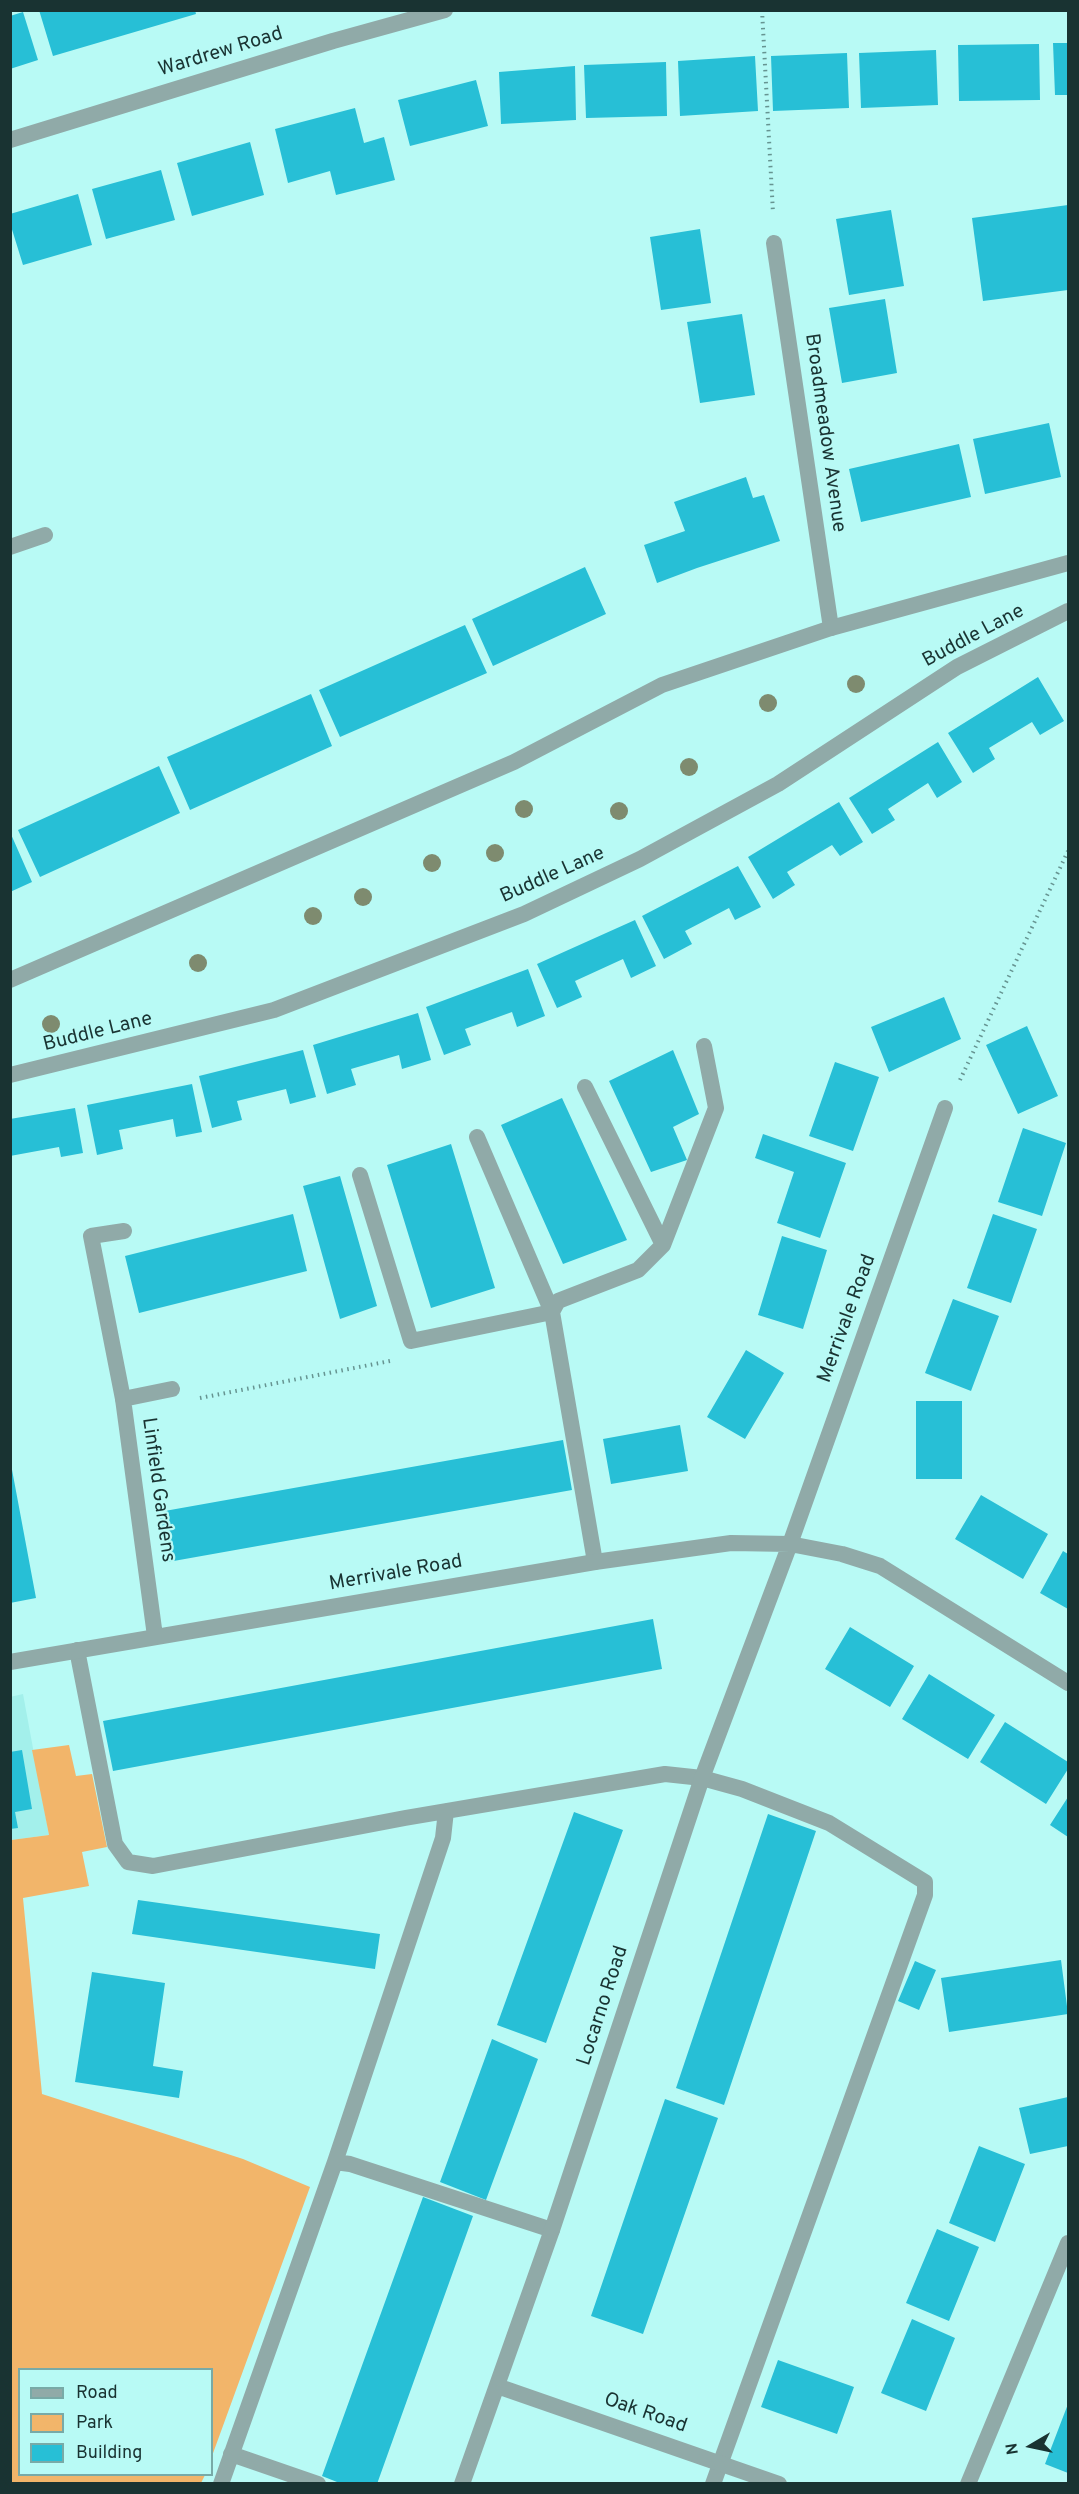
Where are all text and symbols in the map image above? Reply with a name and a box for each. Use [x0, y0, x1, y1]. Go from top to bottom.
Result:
street label: Wardrew Road [156, 23, 286, 83]
street label: Broadmeadow Avenue [798, 332, 850, 534]
street label: Buddle Lane [919, 600, 1029, 674]
street label: Buddle Lane [497, 842, 609, 910]
street label: Buddle Lane [41, 1008, 155, 1058]
street label: Merrivale Road [814, 1252, 882, 1386]
street label: Linfield Gardens [135, 1416, 179, 1564]
street label: Merrivale Road [328, 1550, 464, 1598]
street label: Locarno Road [573, 1943, 635, 2069]
legend [18, 2368, 213, 2476]
text: Road [76, 2382, 118, 2405]
street label: Oak Road [600, 2389, 690, 2439]
text: Park [76, 2412, 113, 2435]
north arrow [1001, 2416, 1061, 2476]
text: Building [76, 2442, 142, 2465]
text: N [1002, 2442, 1024, 2456]

